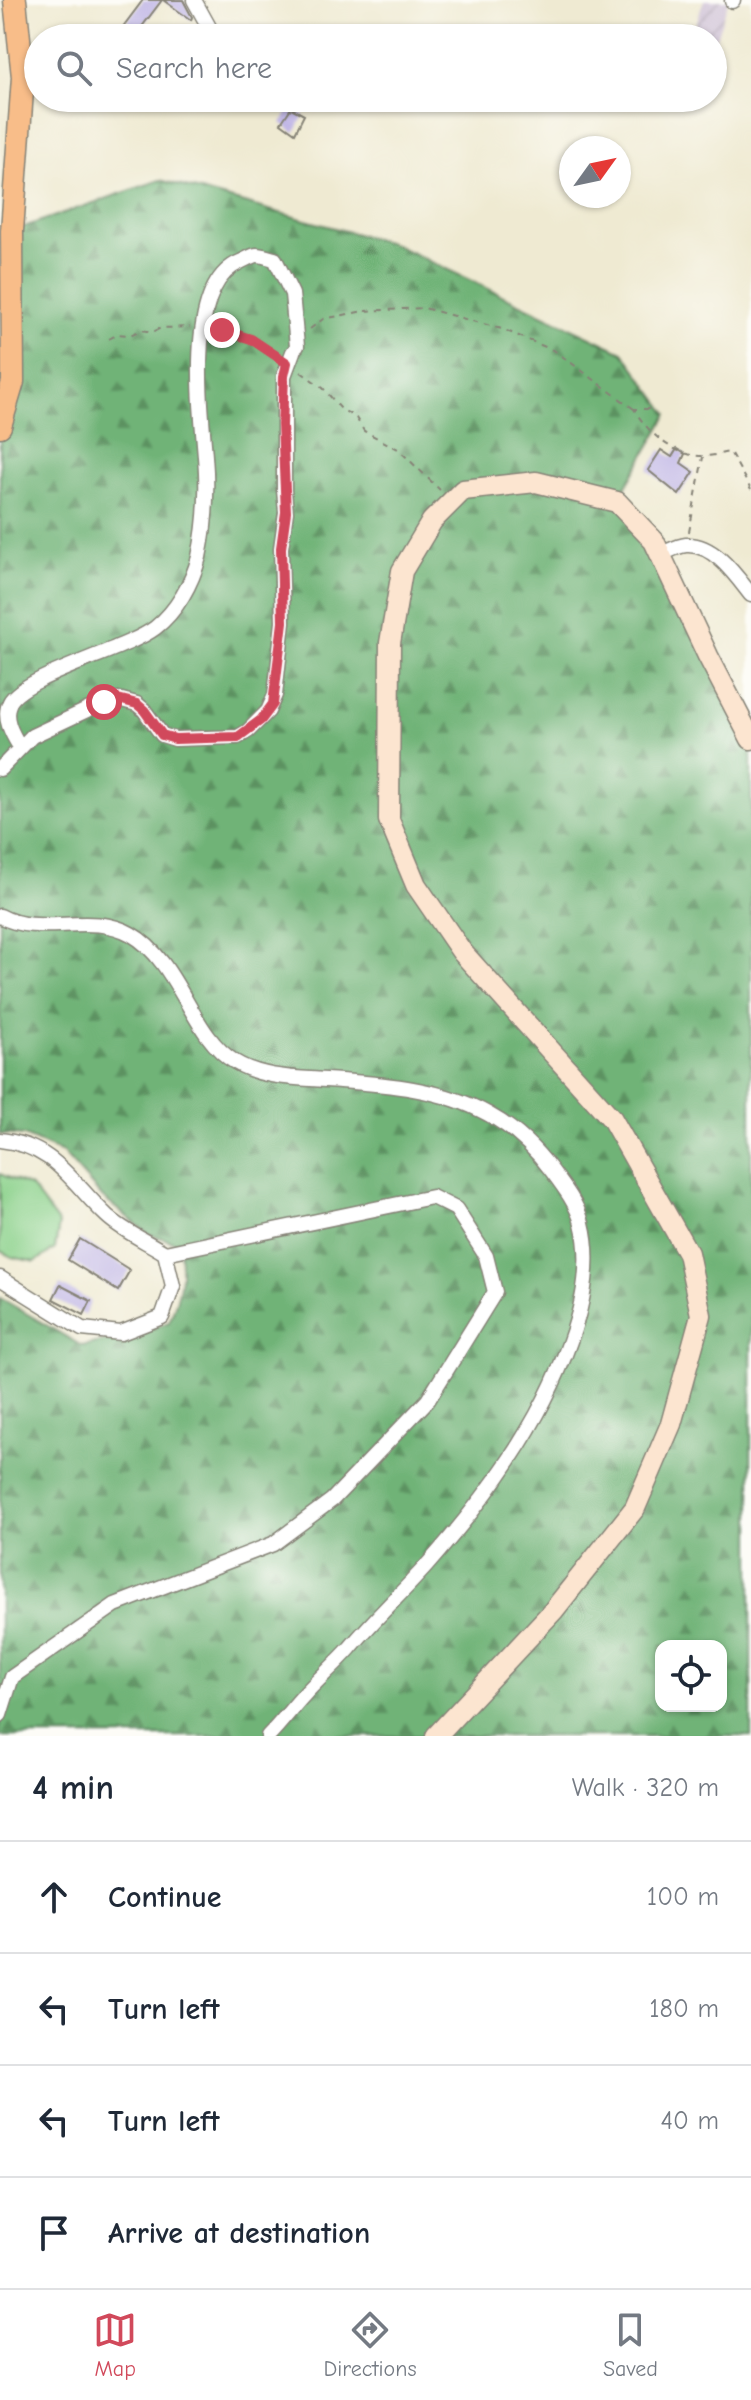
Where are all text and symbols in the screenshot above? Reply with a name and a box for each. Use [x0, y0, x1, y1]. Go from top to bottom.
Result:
search box [24, 24, 727, 112]
icon: search [52, 46, 96, 90]
text: Search here [116, 51, 272, 86]
north arrow [559, 136, 631, 208]
route end [204, 312, 240, 348]
route start [86, 684, 122, 720]
map controls [655, 1640, 727, 1712]
button: locate [655, 1640, 727, 1712]
text: 4 min [32, 1768, 114, 1808]
text: Walk · 320 m [572, 1773, 719, 1803]
icon: ahead [32, 1875, 76, 1919]
text: Continue [108, 1880, 222, 1915]
text: 100 m [647, 1882, 719, 1912]
icon: left [32, 1987, 76, 2031]
text: Turn left [108, 1992, 220, 2027]
text: 180 m [649, 1994, 719, 2024]
icon: left [32, 2099, 76, 2143]
text: Turn left [108, 2104, 220, 2139]
text: 40 m [660, 2106, 719, 2136]
icon: arrive [32, 2211, 76, 2255]
text: Arrive at destination [108, 2216, 370, 2251]
tab: Map [93, 2308, 137, 2382]
tab: Directions [324, 2308, 417, 2382]
tab: Saved [603, 2308, 658, 2382]

